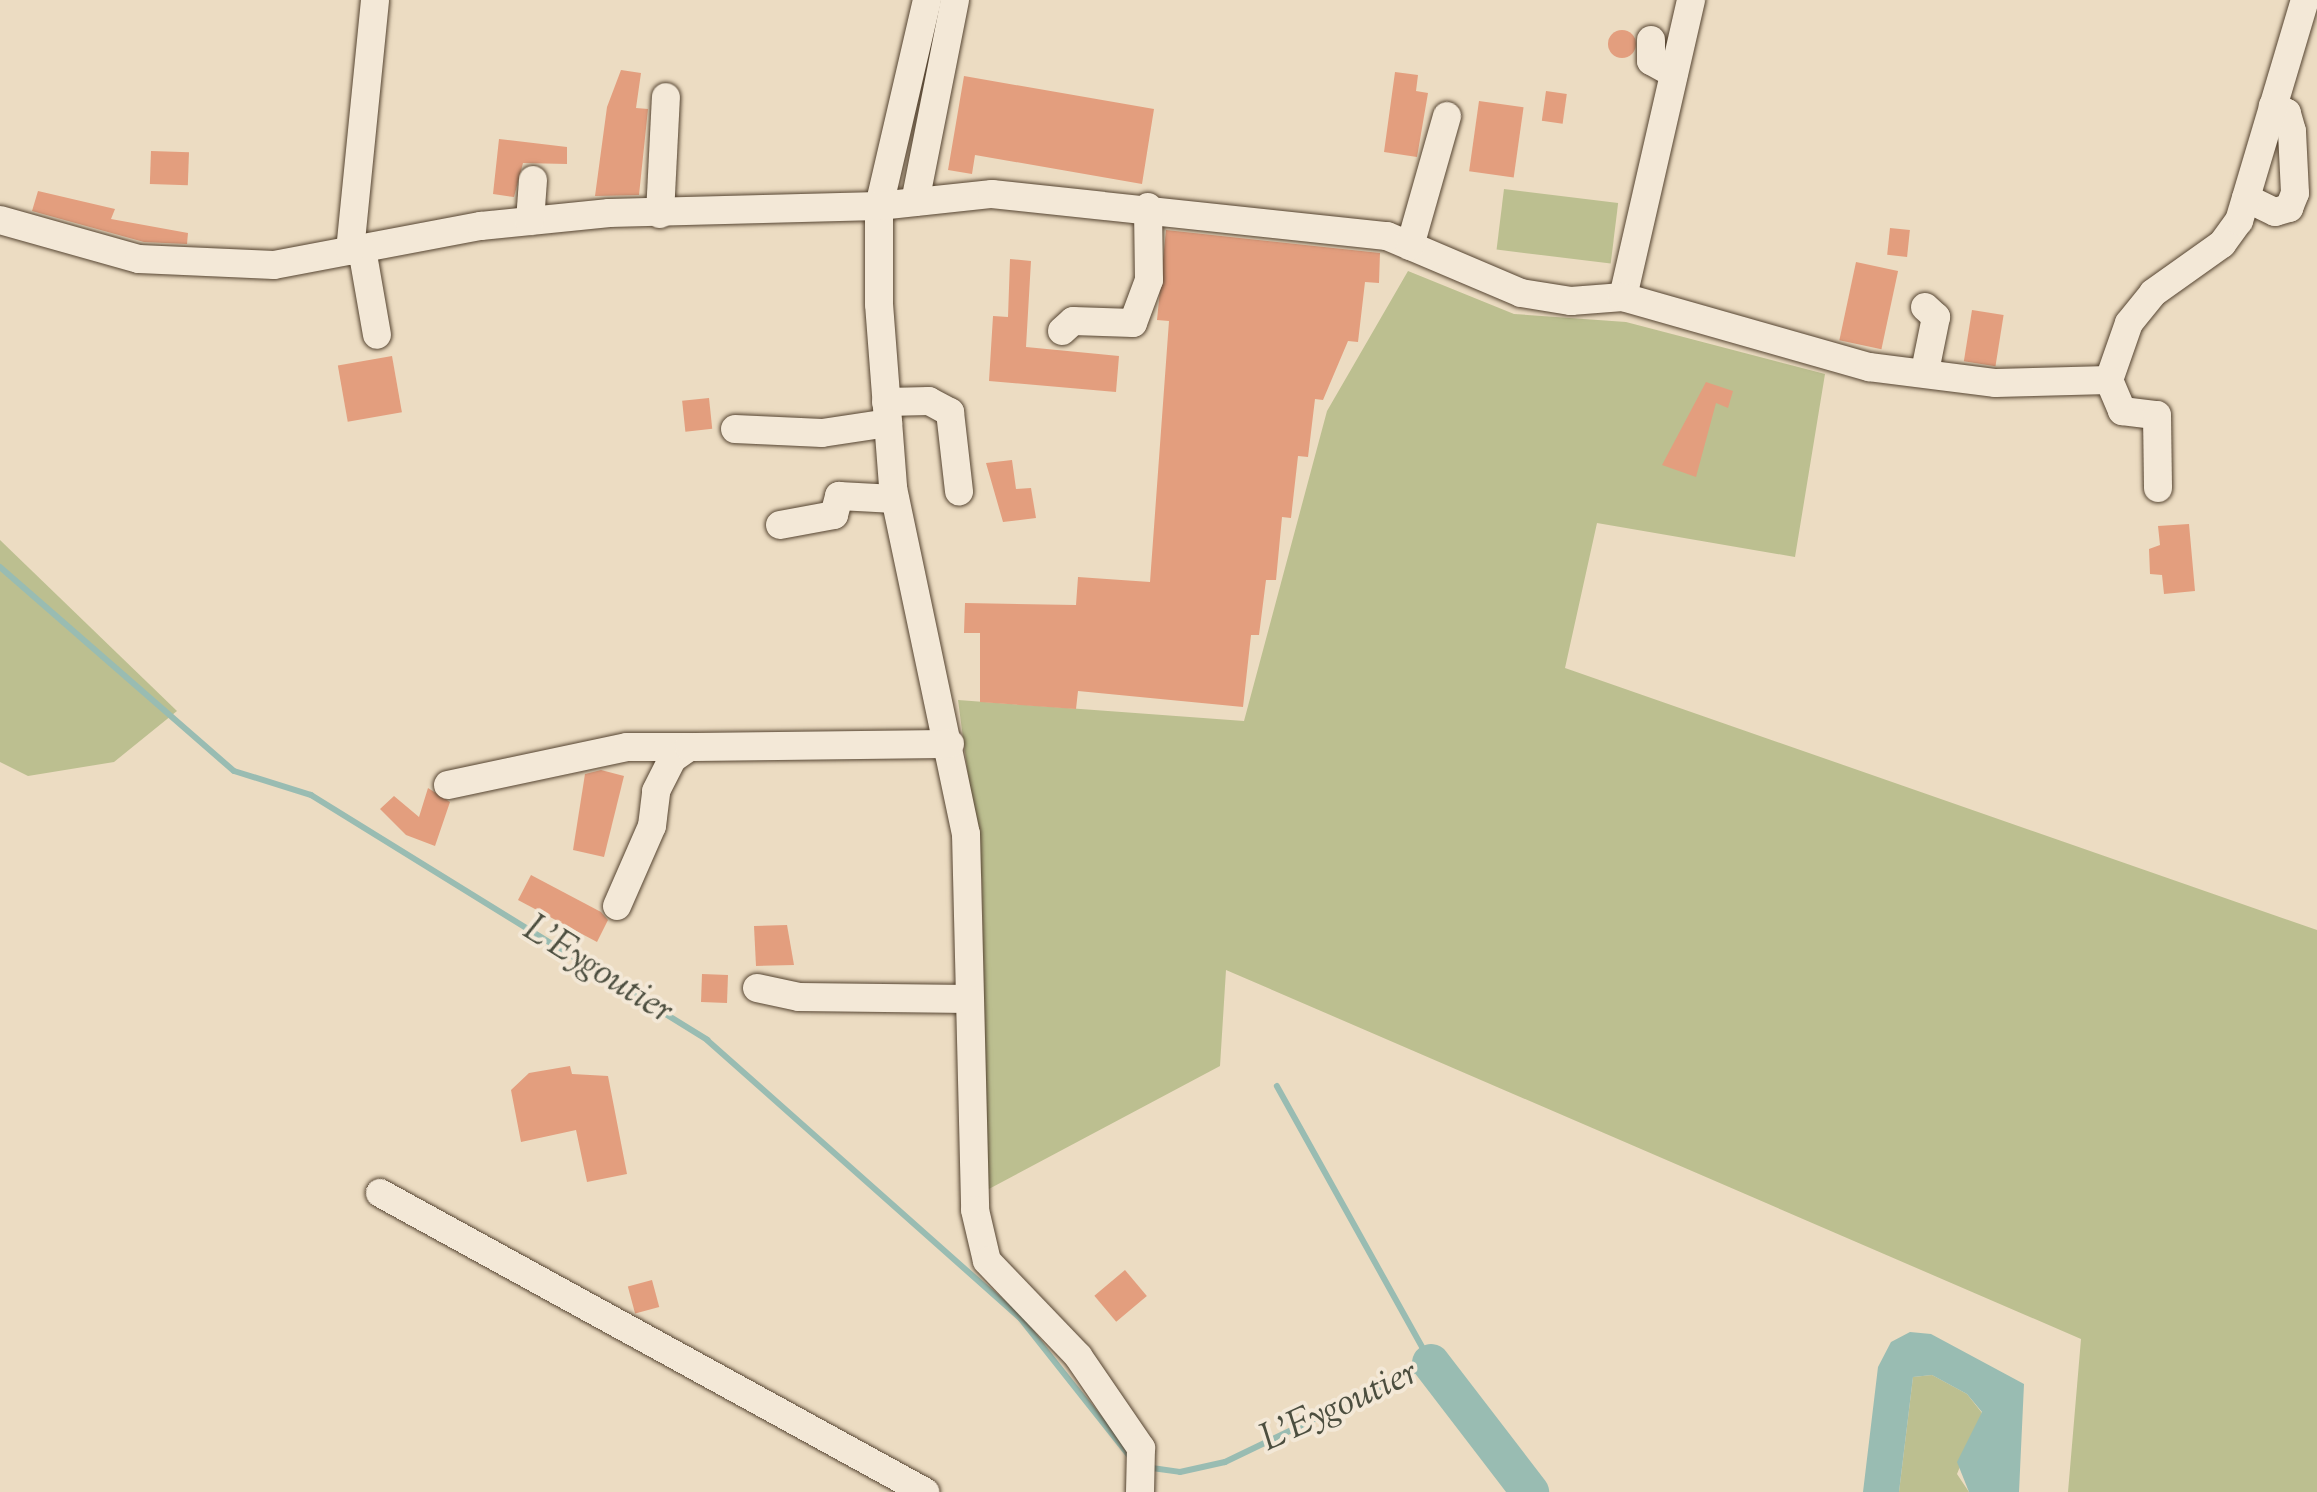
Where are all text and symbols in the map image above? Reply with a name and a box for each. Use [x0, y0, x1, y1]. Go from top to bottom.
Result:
water label: L'Eygoutier [513, 908, 681, 1036]
water label: L'Eygoutier [1254, 1352, 1426, 1464]

